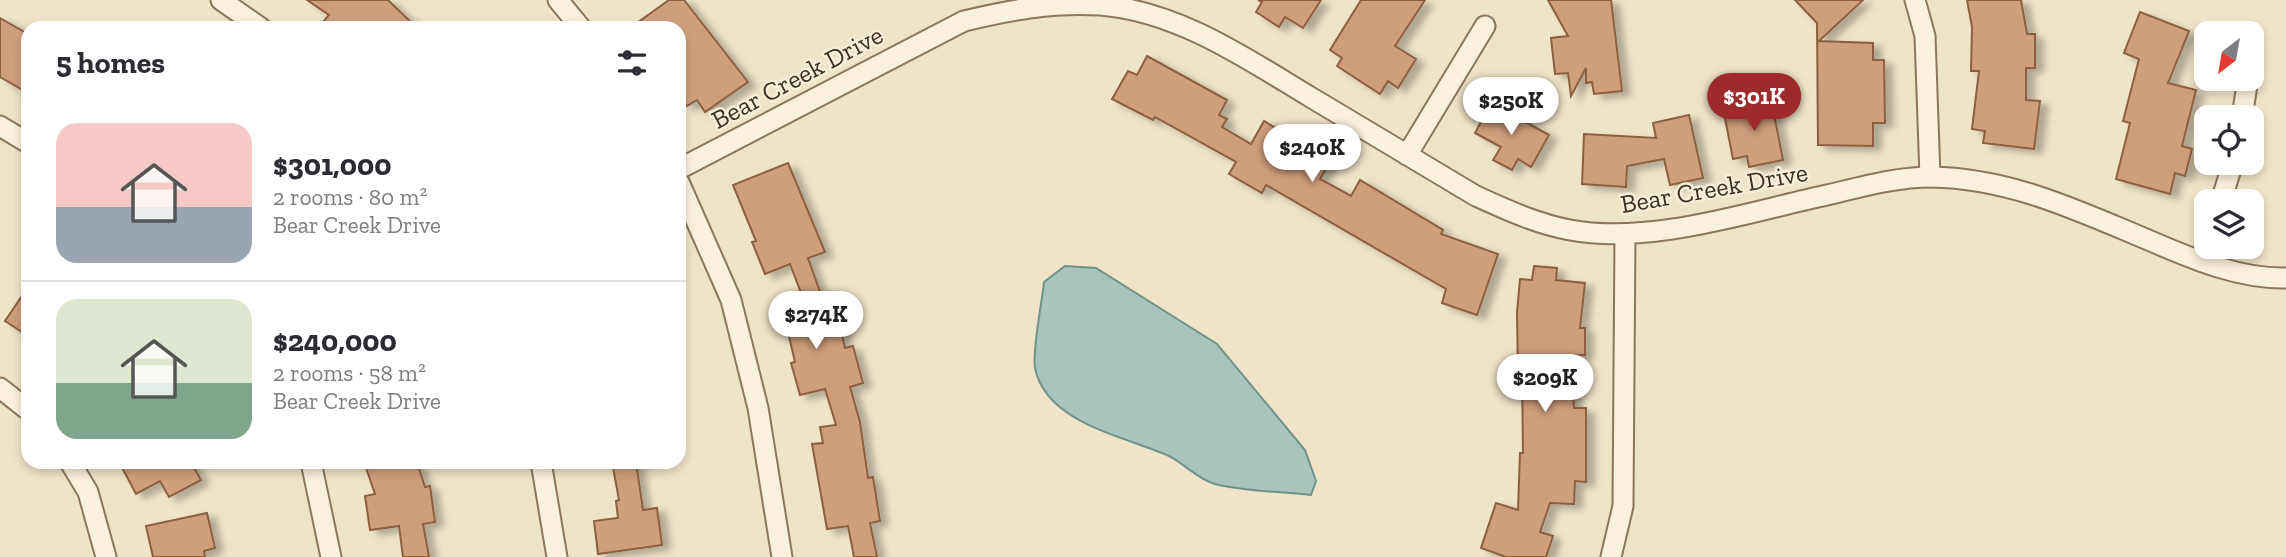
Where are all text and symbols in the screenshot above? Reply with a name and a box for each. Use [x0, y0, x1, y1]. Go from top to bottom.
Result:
street label: Bear Creek Drive [706, 18, 888, 136]
north arrow [2194, 21, 2264, 91]
map controls [2194, 21, 2264, 259]
icon: filters [613, 44, 651, 82]
text: 5 homes [56, 45, 165, 81]
pin: $301K [1705, 74, 1803, 133]
pin: $250K [1462, 78, 1560, 137]
text: $301K [1723, 82, 1785, 110]
text: $250K [1479, 86, 1543, 114]
button: locate [2194, 105, 2264, 175]
pin: $240K [1263, 124, 1361, 184]
text: $240K [1279, 133, 1345, 161]
text: $301,000 [273, 147, 392, 183]
icon: home [112, 151, 196, 235]
street label: Bear Creek Drive [1618, 156, 1810, 220]
text: 2 rooms · 80 m² [273, 183, 427, 211]
button: layers [2194, 189, 2264, 259]
text: Bear Creek Drive [273, 211, 441, 239]
pin: $274K [767, 292, 865, 351]
text: $274K [784, 300, 848, 328]
text: $240,000 [273, 323, 397, 359]
icon: home [112, 327, 196, 411]
pin: $209K [1496, 354, 1594, 414]
text: 2 rooms · 58 m² [273, 359, 426, 387]
text: $209K [1513, 363, 1577, 391]
text: Bear Creek Drive [273, 387, 441, 415]

